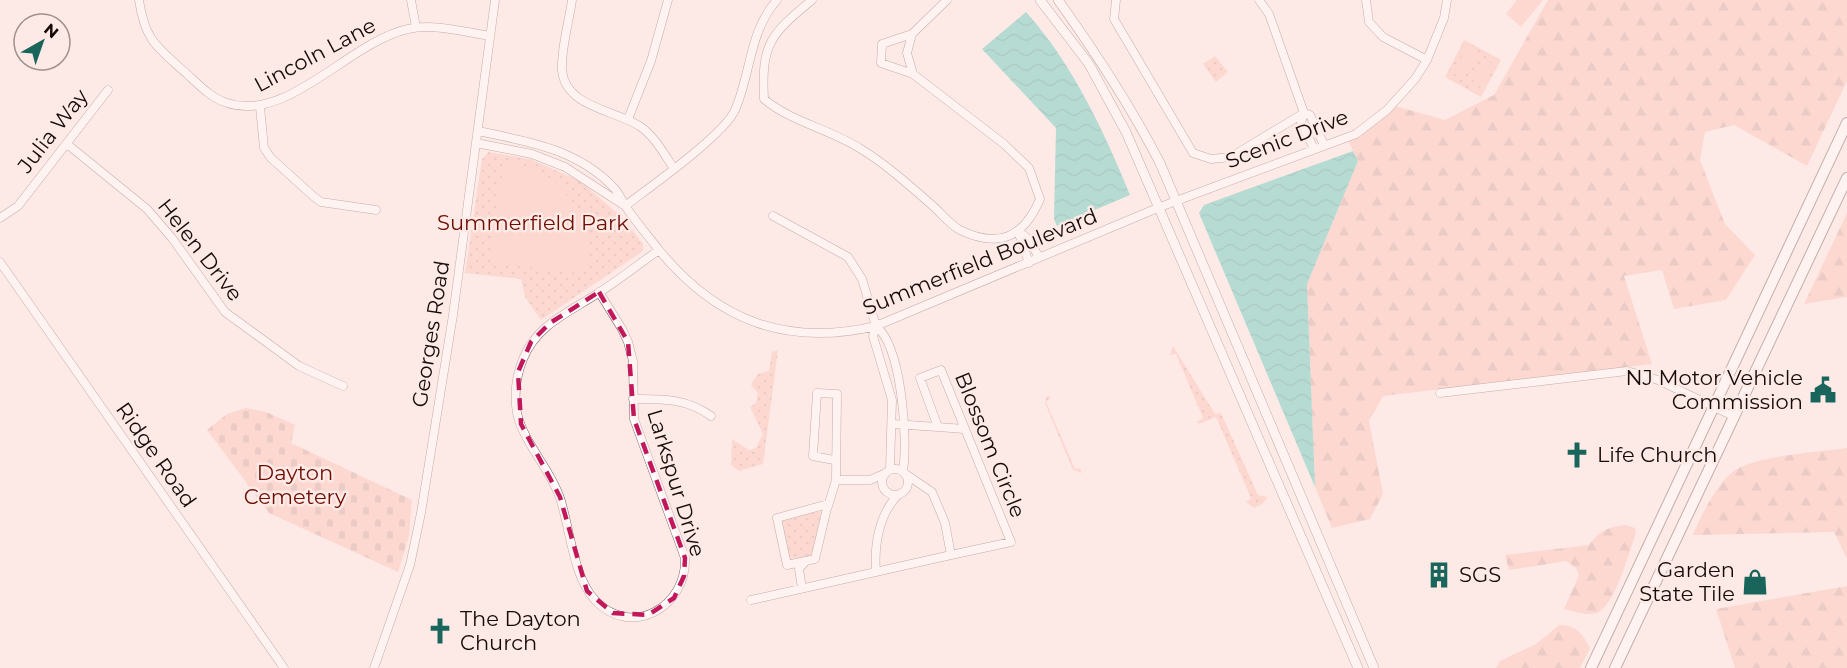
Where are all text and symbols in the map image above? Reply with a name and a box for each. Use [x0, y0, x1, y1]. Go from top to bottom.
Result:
north arrow [12, 12, 72, 72]
street label: Lincoln Lane [250, 12, 380, 97]
text: N [40, 19, 62, 42]
street label: Julia Way [12, 83, 93, 178]
street label: Scenic Drive [1222, 104, 1352, 173]
street label: Helen Drive [153, 194, 248, 306]
street label: Summerfield Boulevard [859, 203, 1101, 320]
park label: Summerfield Park [437, 210, 629, 235]
street label: Georges Road [407, 259, 454, 409]
place label: NJ Motor Vehicle Commission [1625, 365, 1803, 414]
street label: Blossom Circle [950, 368, 1031, 521]
public building icon: NJ Motor Vehicle Commission [1808, 375, 1838, 405]
street label: Ridge Road [111, 397, 202, 512]
street label: Larkspur Drive [642, 406, 711, 560]
church icon: Life Church [1562, 440, 1592, 470]
place label: Life Church [1597, 442, 1717, 467]
park label: Dayton Cemetery [244, 460, 347, 509]
place label: Garden State Tile [1639, 557, 1735, 606]
building icon: SGS [1424, 560, 1454, 590]
place label: SGS [1459, 562, 1501, 587]
shop icon: Garden State Tile [1740, 567, 1770, 597]
place label: The Dayton Church [460, 606, 581, 655]
church icon: The Dayton Church [425, 616, 455, 646]

